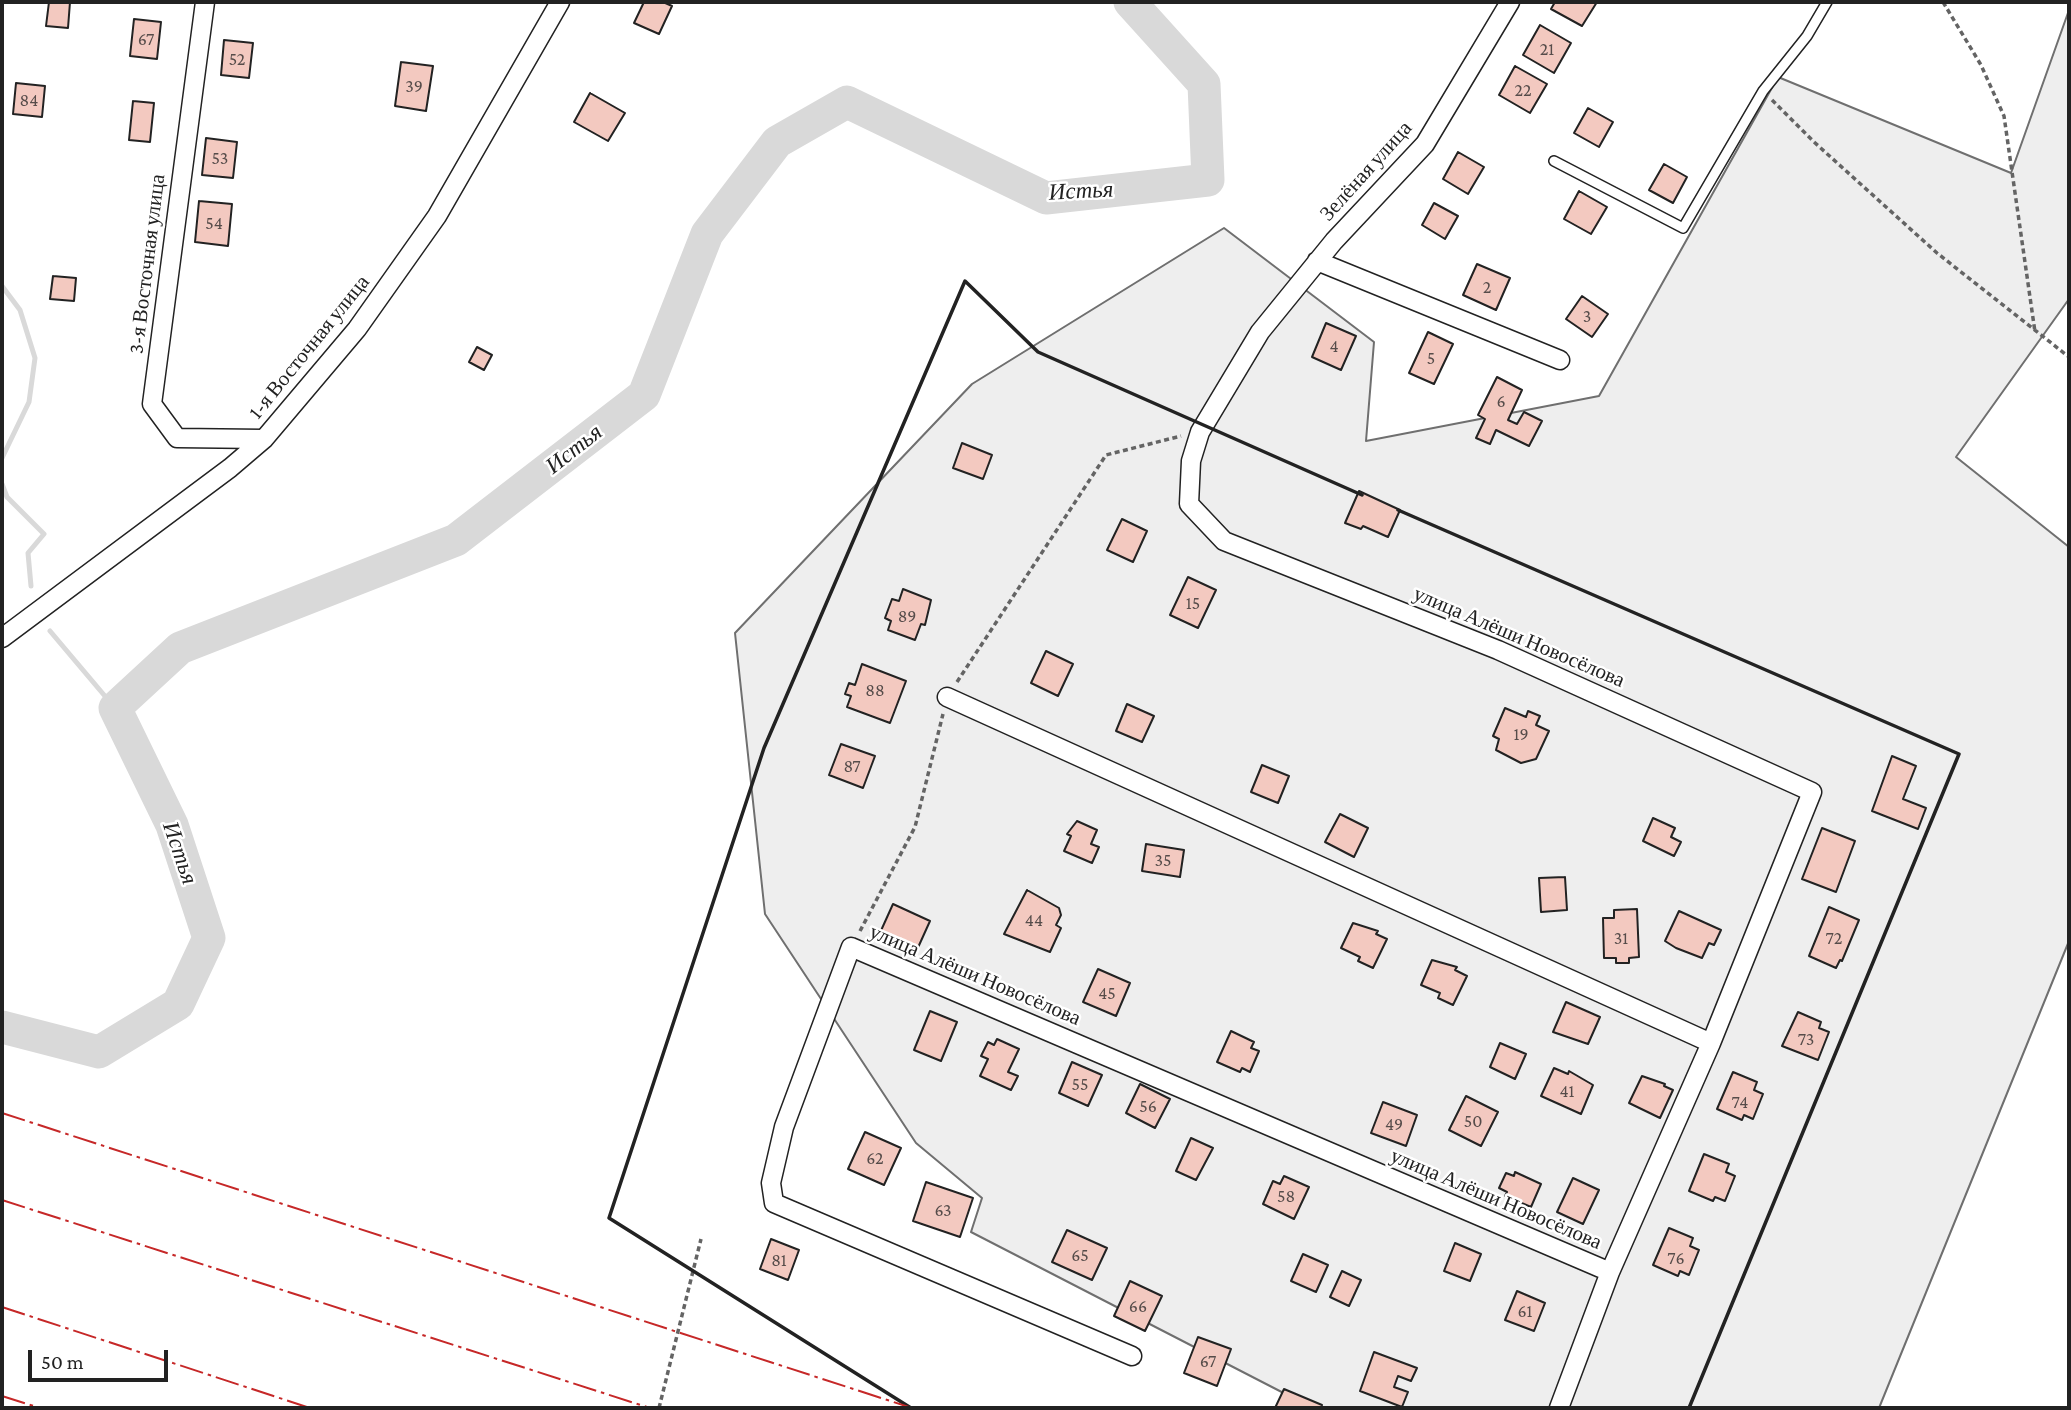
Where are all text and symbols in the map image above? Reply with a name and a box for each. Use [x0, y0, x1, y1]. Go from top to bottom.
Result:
house number: 67 [138, 28, 154, 50]
house number: 21 [1540, 38, 1554, 60]
house number: 52 [229, 48, 245, 70]
house number: 39 [405, 75, 423, 97]
house number: 22 [1514, 79, 1532, 101]
house number: 84 [20, 89, 38, 111]
street label: Зелёная улица [1315, 116, 1417, 226]
house number: 53 [212, 147, 228, 169]
street label: 3-я Восточная улица [123, 173, 171, 355]
water label: Истья [1048, 176, 1114, 206]
house number: 54 [205, 212, 223, 234]
street label: 1-я Восточная улица [243, 270, 375, 424]
house number: 2 [1483, 276, 1491, 298]
house number: 3 [1583, 305, 1591, 327]
house number: 4 [1329, 335, 1339, 357]
house number: 5 [1427, 347, 1435, 369]
house number: 6 [1496, 390, 1506, 412]
water label: Истья [540, 418, 608, 480]
street label: улица Алёши Новосёлова [1410, 581, 1628, 693]
house number: 15 [1186, 592, 1200, 614]
house number: 89 [898, 605, 916, 627]
house number: 88 [865, 679, 885, 701]
house number: 19 [1513, 723, 1529, 745]
house number: 87 [843, 755, 861, 777]
water label: Истья [156, 818, 204, 888]
house number: 35 [1154, 849, 1172, 871]
house number: 44 [1025, 909, 1043, 931]
street label: улица Алёши Новосёлова [866, 919, 1084, 1031]
house number: 31 [1614, 927, 1628, 949]
house number: 72 [1826, 927, 1842, 949]
house number: 45 [1098, 982, 1116, 1004]
house number: 73 [1798, 1028, 1814, 1050]
house number: 55 [1072, 1073, 1088, 1095]
house number: 41 [1559, 1080, 1575, 1102]
house number: 74 [1732, 1091, 1748, 1113]
house number: 56 [1139, 1095, 1157, 1117]
house number: 50 [1464, 1110, 1482, 1132]
house number: 49 [1385, 1113, 1403, 1135]
street label: улица Алёши Новосёлова [1387, 1143, 1605, 1255]
house number: 62 [866, 1147, 884, 1169]
house number: 58 [1277, 1185, 1295, 1207]
house number: 63 [934, 1199, 952, 1221]
house number: 65 [1071, 1244, 1089, 1266]
house number: 76 [1667, 1247, 1685, 1269]
house number: 81 [771, 1249, 787, 1271]
house number: 66 [1129, 1295, 1147, 1317]
house number: 61 [1517, 1300, 1533, 1322]
scale bar [32, 1336, 172, 1380]
text: 50 m [41, 1350, 84, 1374]
house number: 67 [1200, 1350, 1216, 1372]

